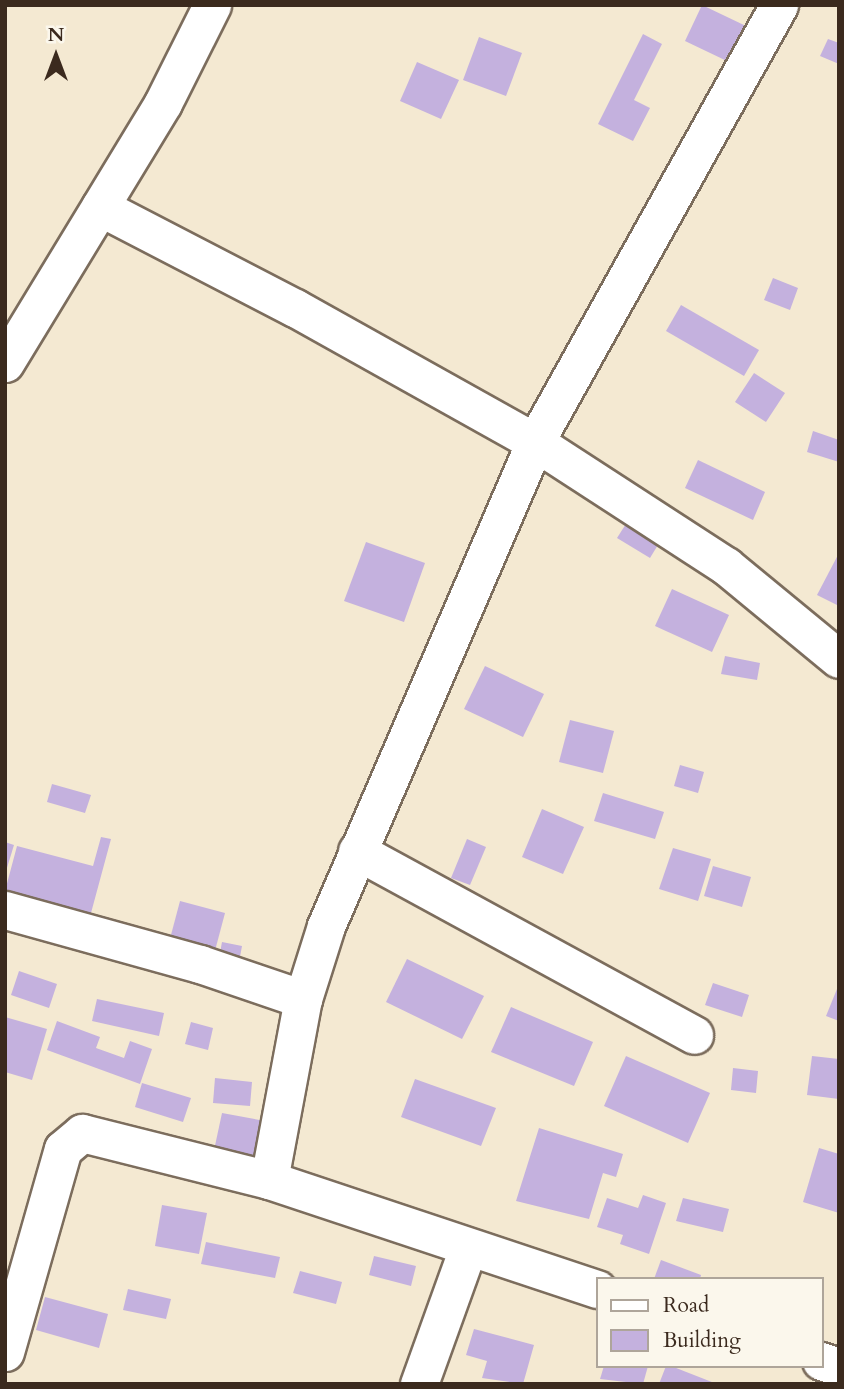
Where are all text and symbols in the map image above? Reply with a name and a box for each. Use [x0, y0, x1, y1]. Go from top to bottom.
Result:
north arrow [21, 21, 91, 91]
text: N [48, 22, 64, 48]
legend [596, 1277, 823, 1368]
text: Road [663, 1291, 709, 1320]
text: Building [663, 1326, 741, 1355]

